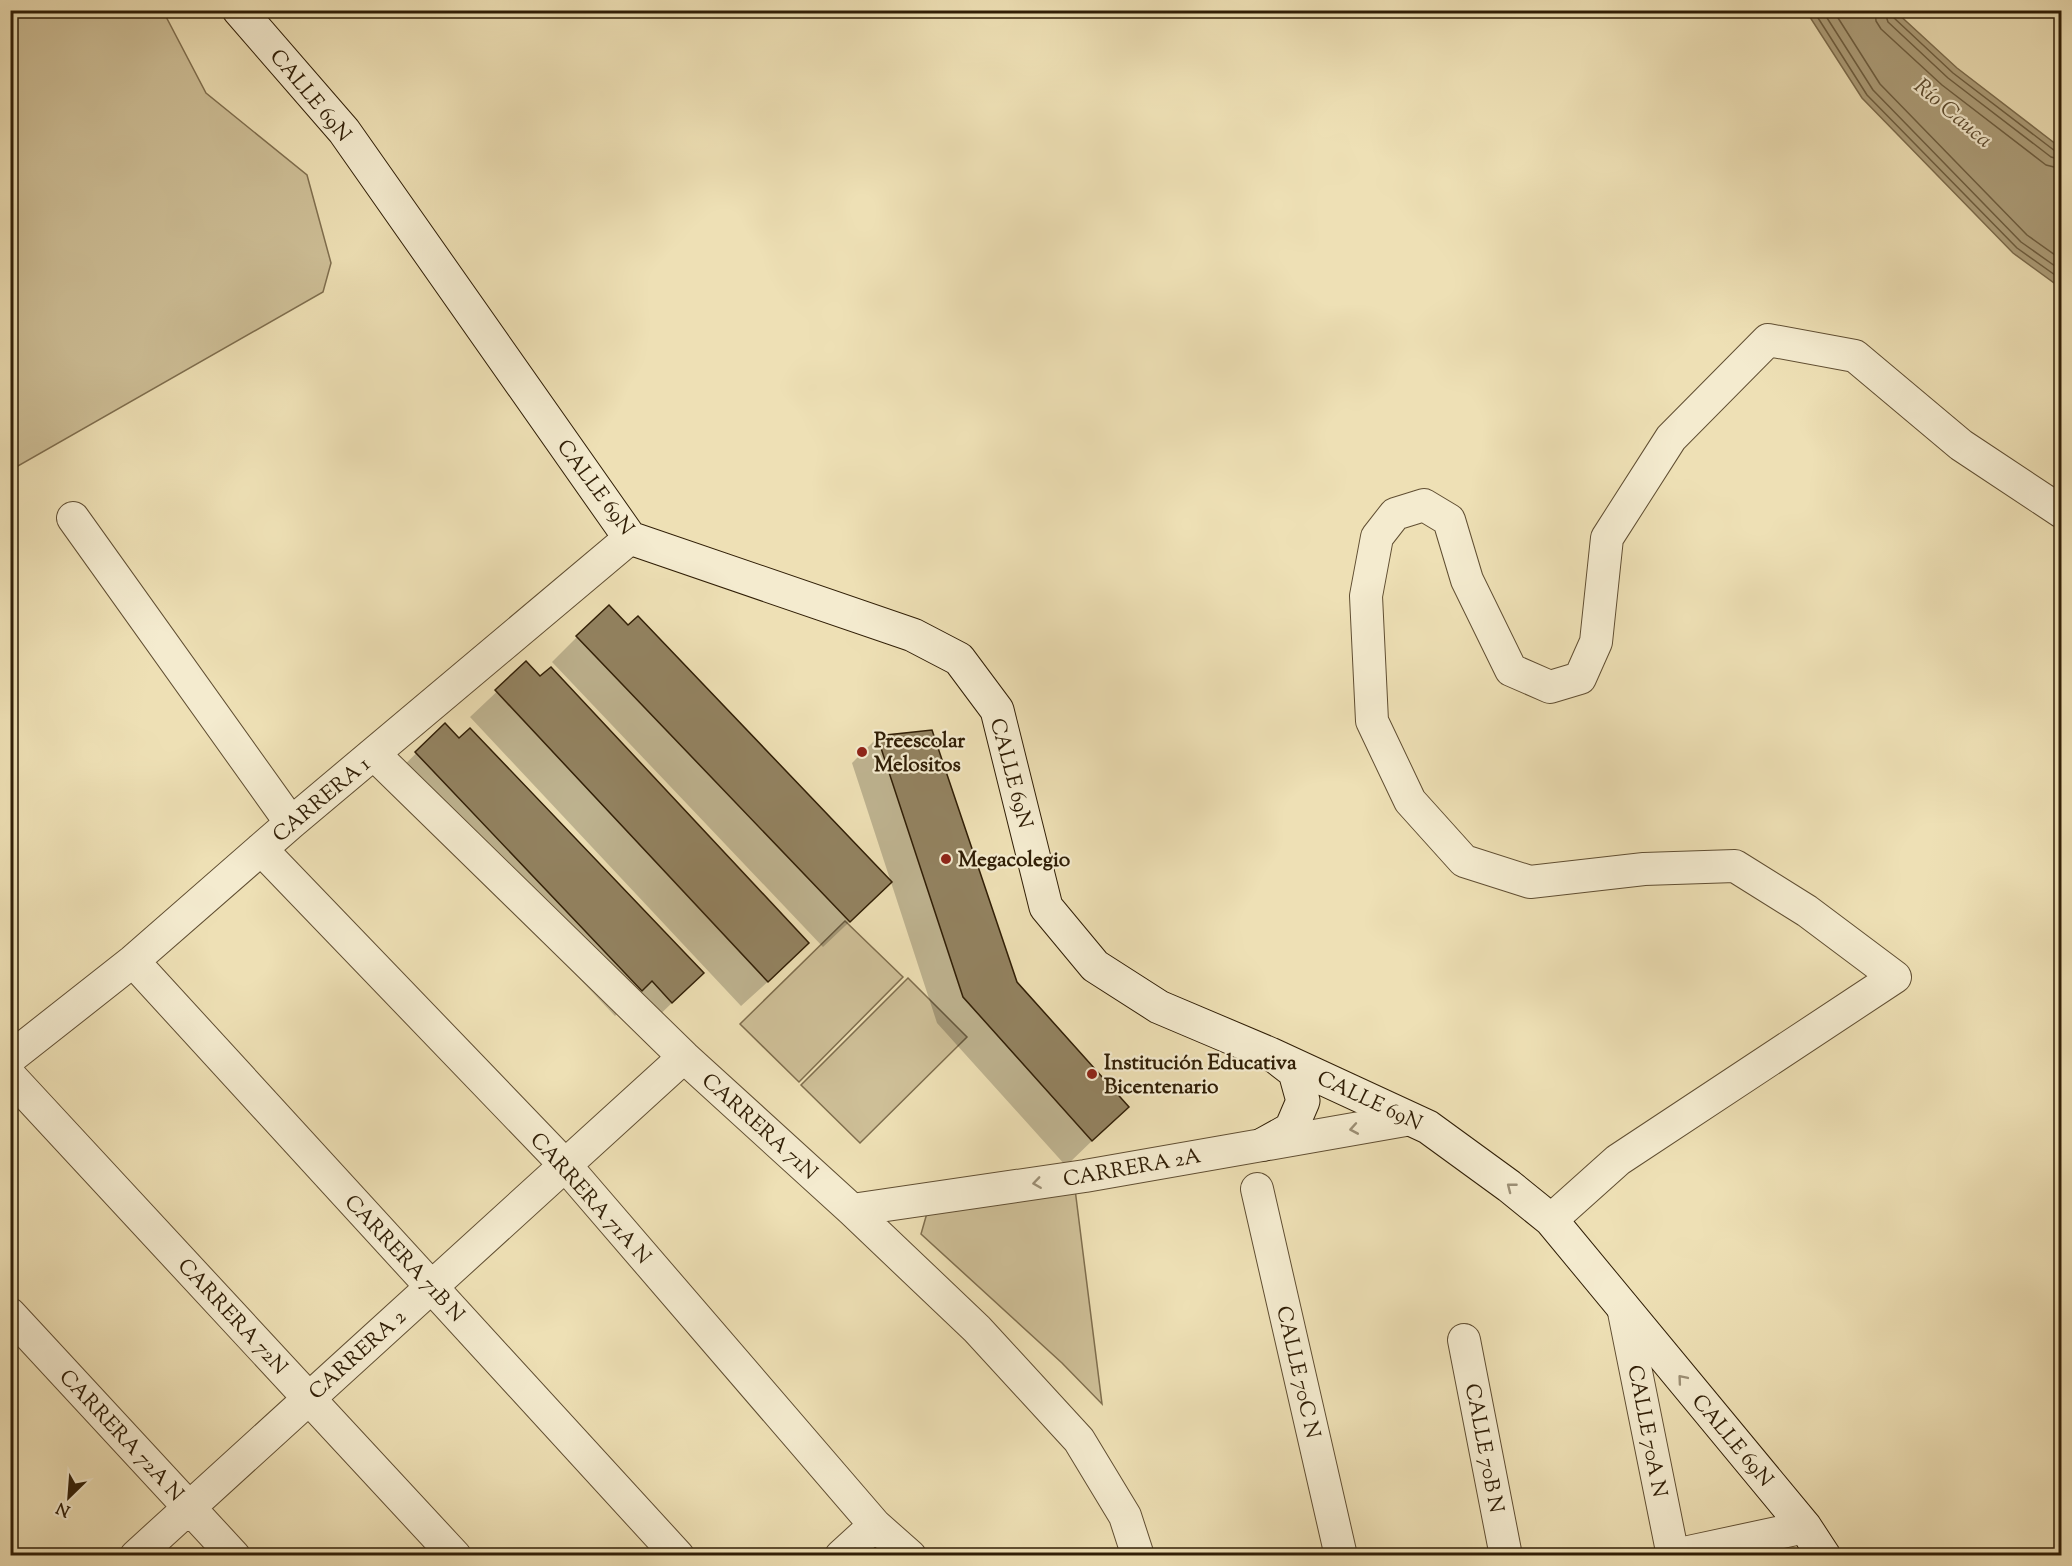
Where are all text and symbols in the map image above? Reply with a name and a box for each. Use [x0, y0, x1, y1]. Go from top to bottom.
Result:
street label: CALLE 69N [262, 43, 357, 149]
water label: Río Cauca [1906, 72, 1998, 157]
street label: CALLE 69N [548, 434, 641, 543]
street label: CALLE 69N [981, 715, 1039, 832]
place label: Preescolar Melositos [874, 727, 965, 781]
marker: Preescolar Melositos [855, 745, 869, 759]
street label: CARRERA 1 [267, 751, 378, 850]
place label: Megacolegio [958, 846, 1071, 876]
marker: Megacolegio [939, 852, 953, 866]
place label: Institución Educativa Bicentenario [1104, 1049, 1297, 1103]
street label: CALLE 69N [1312, 1064, 1427, 1139]
street label: CARRERA 71N [694, 1067, 823, 1188]
marker: Institución Educativa Bicentenario [1085, 1067, 1099, 1081]
one-way arrow [1349, 1122, 1359, 1135]
street label: CARRERA 71A N [522, 1127, 657, 1272]
street label: CARRERA 2A [1061, 1142, 1204, 1196]
one-way arrow [1033, 1176, 1042, 1188]
one-way arrow [1506, 1184, 1517, 1195]
street label: CARRERA 71B N [336, 1189, 471, 1330]
street label: CARRERA 72N [170, 1252, 294, 1382]
street label: CARRERA 2 [303, 1303, 414, 1408]
street label: CALLE 70C N [1267, 1303, 1327, 1442]
street label: CALLE 70A N [1619, 1363, 1674, 1500]
street label: CARRERA 72A N [51, 1364, 190, 1509]
one-way arrow [1679, 1375, 1690, 1386]
street label: CALLE 70B N [1456, 1381, 1510, 1516]
street label: CALLE 69N [1684, 1388, 1779, 1494]
north arrow [39, 1467, 99, 1527]
text: N [53, 1495, 74, 1521]

